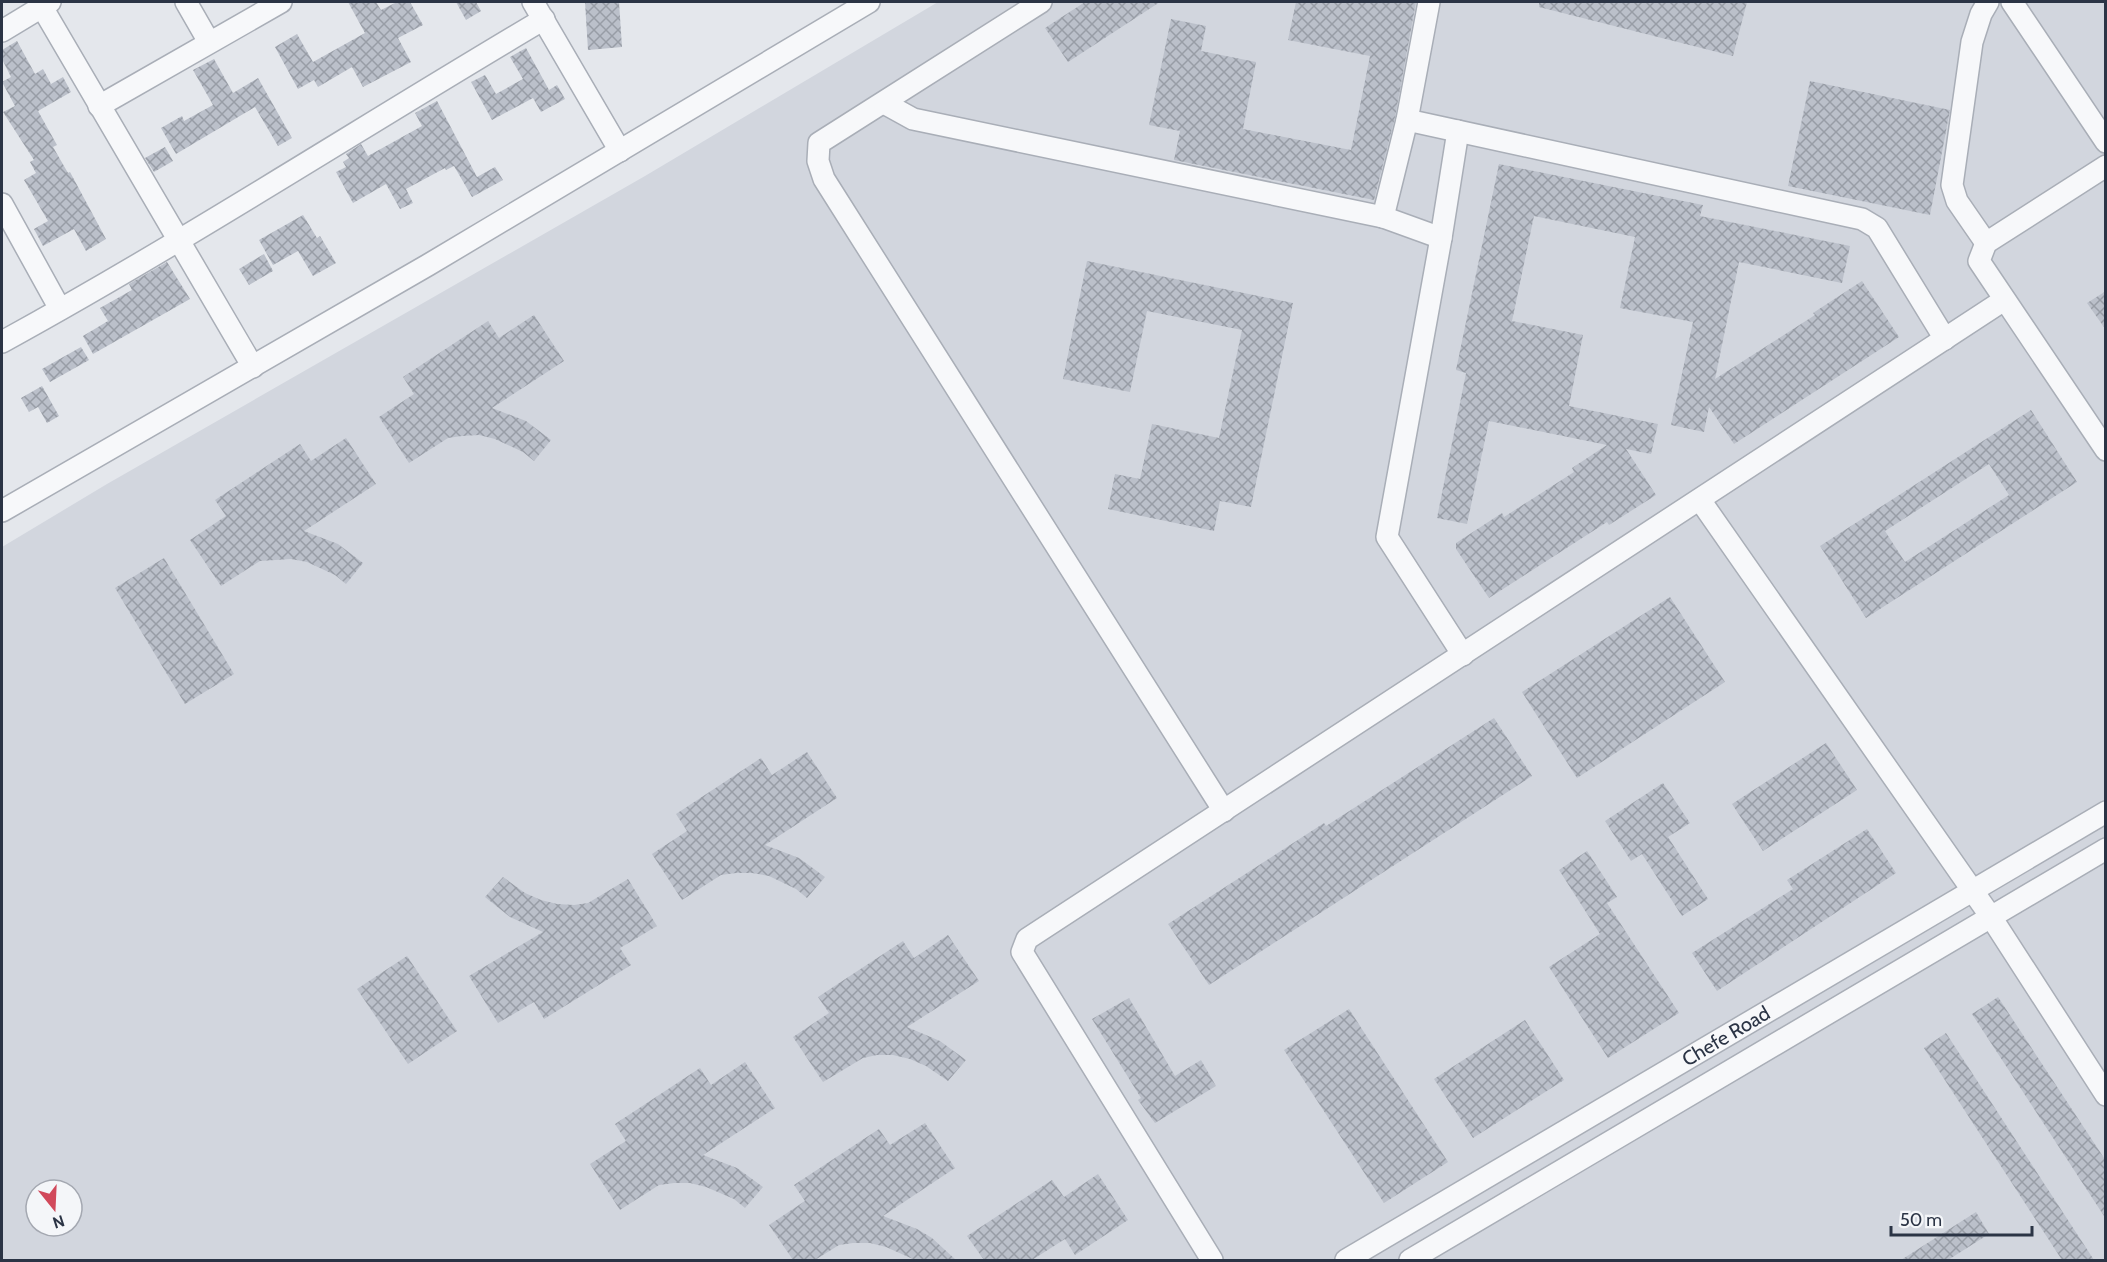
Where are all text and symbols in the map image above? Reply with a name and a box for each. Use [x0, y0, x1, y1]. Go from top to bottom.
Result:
street label: Chefe Road [1678, 1001, 1774, 1071]
north arrow [24, 1178, 84, 1238]
scale bar [1891, 1199, 2032, 1237]
text: 50 m [1900, 1209, 1942, 1231]
text: N [50, 1211, 67, 1233]

